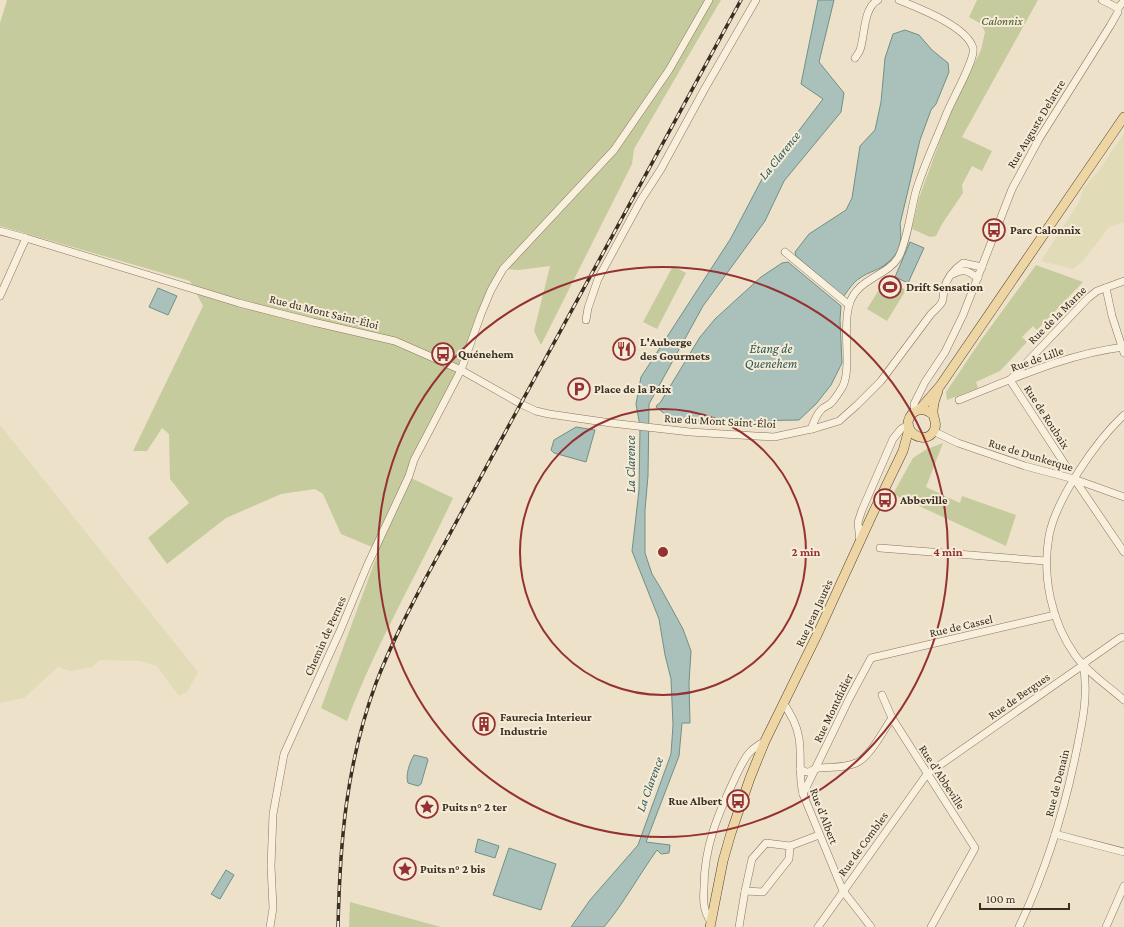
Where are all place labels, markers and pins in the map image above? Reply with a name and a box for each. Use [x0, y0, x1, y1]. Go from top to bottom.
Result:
bus stop icon: Parc Calonnix [981, 217, 1007, 243]
place label: Parc Calonnix [1010, 223, 1082, 237]
sports icon: Drift Sensation [877, 274, 903, 300]
place label: Drift Sensation [906, 280, 983, 294]
place label: L'Auberge des Gourmets [640, 335, 710, 363]
restaurant icon: L'Auberge des Gourmets [611, 336, 637, 362]
bus stop icon: Quénehem [430, 341, 456, 367]
place label: Quénehem [458, 347, 515, 361]
parking icon: Place de la Paix [566, 376, 592, 402]
place label: Place de la Paix [594, 382, 672, 396]
bus stop icon: Abbeville [872, 487, 898, 513]
place label: Abbeville [899, 493, 948, 507]
centre of rings [656, 545, 670, 559]
place label: Faurecia Interieur Industrie [500, 710, 592, 738]
building icon: Faurecia Interieur Industrie [471, 711, 497, 737]
bus stop icon: Rue Albert [725, 788, 751, 814]
place icon: Puits n° 2 ter [414, 794, 440, 820]
place label: Rue Albert [668, 794, 723, 808]
place label: Puits n° 2 ter [442, 800, 507, 814]
place icon: Puits n° 2 bis [392, 856, 418, 882]
place label: Puits n° 2 bis [420, 862, 485, 876]

